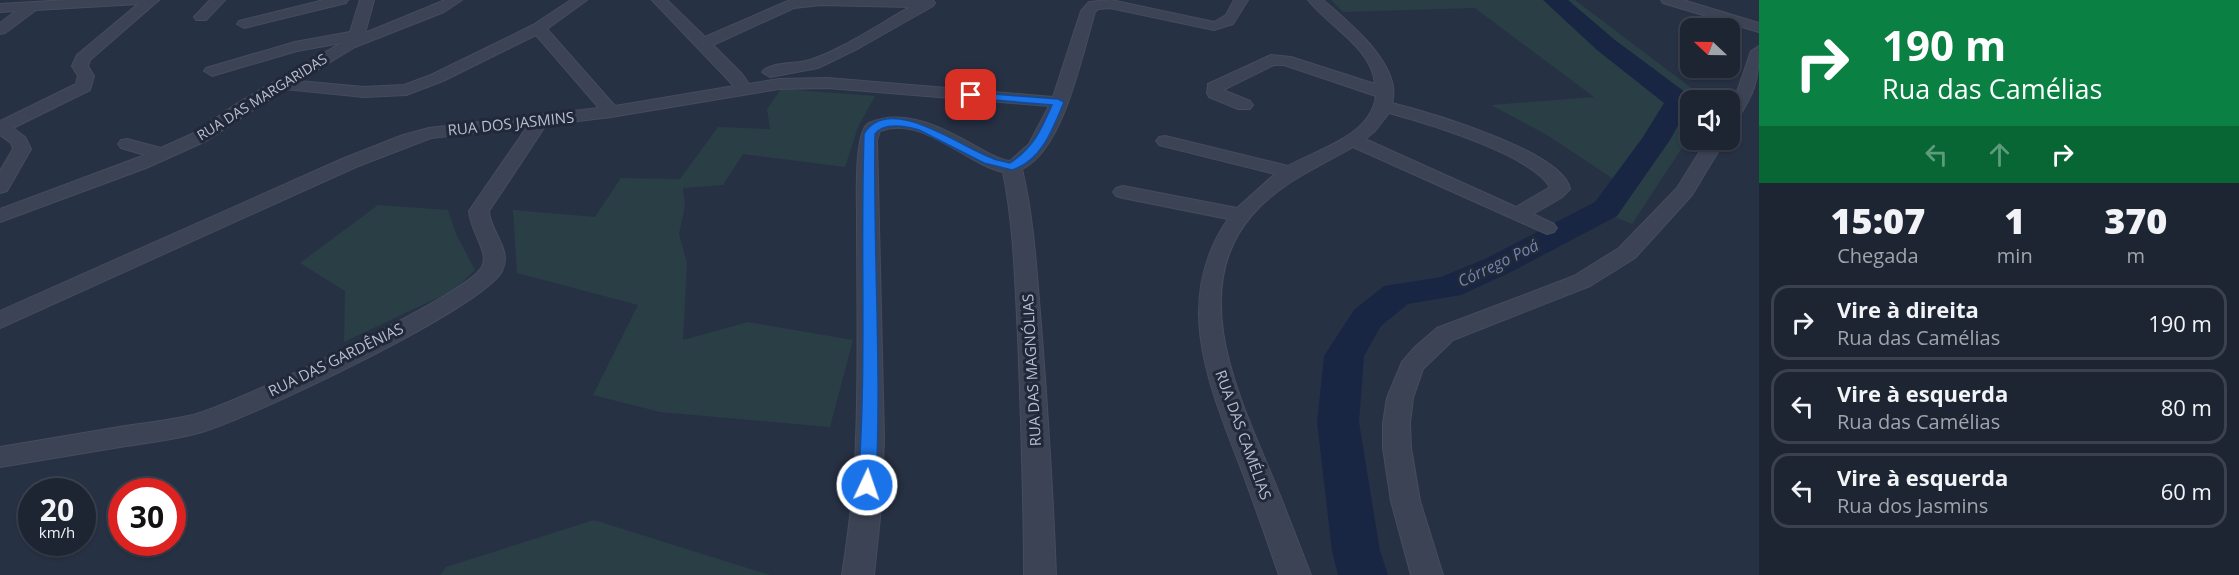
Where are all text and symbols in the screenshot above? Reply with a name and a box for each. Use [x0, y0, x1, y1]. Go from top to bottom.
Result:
text: 190 m [1882, 16, 2006, 73]
north arrow [1680, 18, 1740, 78]
map controls [1680, 18, 1740, 150]
icon: right [1783, 24, 1861, 102]
street label: RUA DAS MARGARIDAS [193, 49, 330, 144]
pin [945, 69, 996, 120]
text: Rua das Camélias [1882, 70, 2102, 107]
icon: arrive [954, 78, 987, 111]
button: sound [1680, 90, 1740, 150]
street label: RUA DOS JASMINS [447, 106, 575, 140]
icon: left [1920, 138, 1953, 171]
icon: ahead [1983, 138, 2016, 171]
icon: right [2046, 138, 2079, 171]
text: 15:07 [1831, 196, 1925, 245]
text: 1 [2004, 196, 2025, 245]
text: 370 [2104, 196, 2167, 245]
water label: Córrego Poá [1454, 234, 1542, 292]
text: Chegada [1837, 242, 1919, 269]
text: min [1997, 242, 2033, 269]
text: m [2127, 242, 2145, 269]
street label: RUA DAS MAGNÓLIAS [1017, 293, 1045, 447]
text: Vire à direita [1837, 294, 1979, 324]
icon: right [1786, 306, 1819, 339]
text: 190 m [2148, 308, 2212, 338]
street label: RUA DAS GARDÊNIAS [265, 318, 407, 401]
text: Rua das Camélias [1837, 324, 2000, 351]
street label: RUA DAS CAMÉLIAS [1211, 367, 1277, 502]
text: Vire à esquerda [1837, 378, 2008, 408]
icon: left [1786, 390, 1819, 423]
text: 80 m [2161, 392, 2212, 422]
text: Rua das Camélias [1837, 408, 2000, 435]
position arrow [835, 453, 899, 517]
text: Vire à esquerda [1837, 462, 2008, 492]
icon: left [1786, 474, 1819, 507]
text: 60 m [2161, 476, 2212, 506]
speed limit sign: 30 [108, 478, 186, 556]
text: 20 [40, 489, 74, 530]
text: Rua dos Jasmins [1837, 492, 1988, 519]
text: km/h [39, 522, 75, 542]

